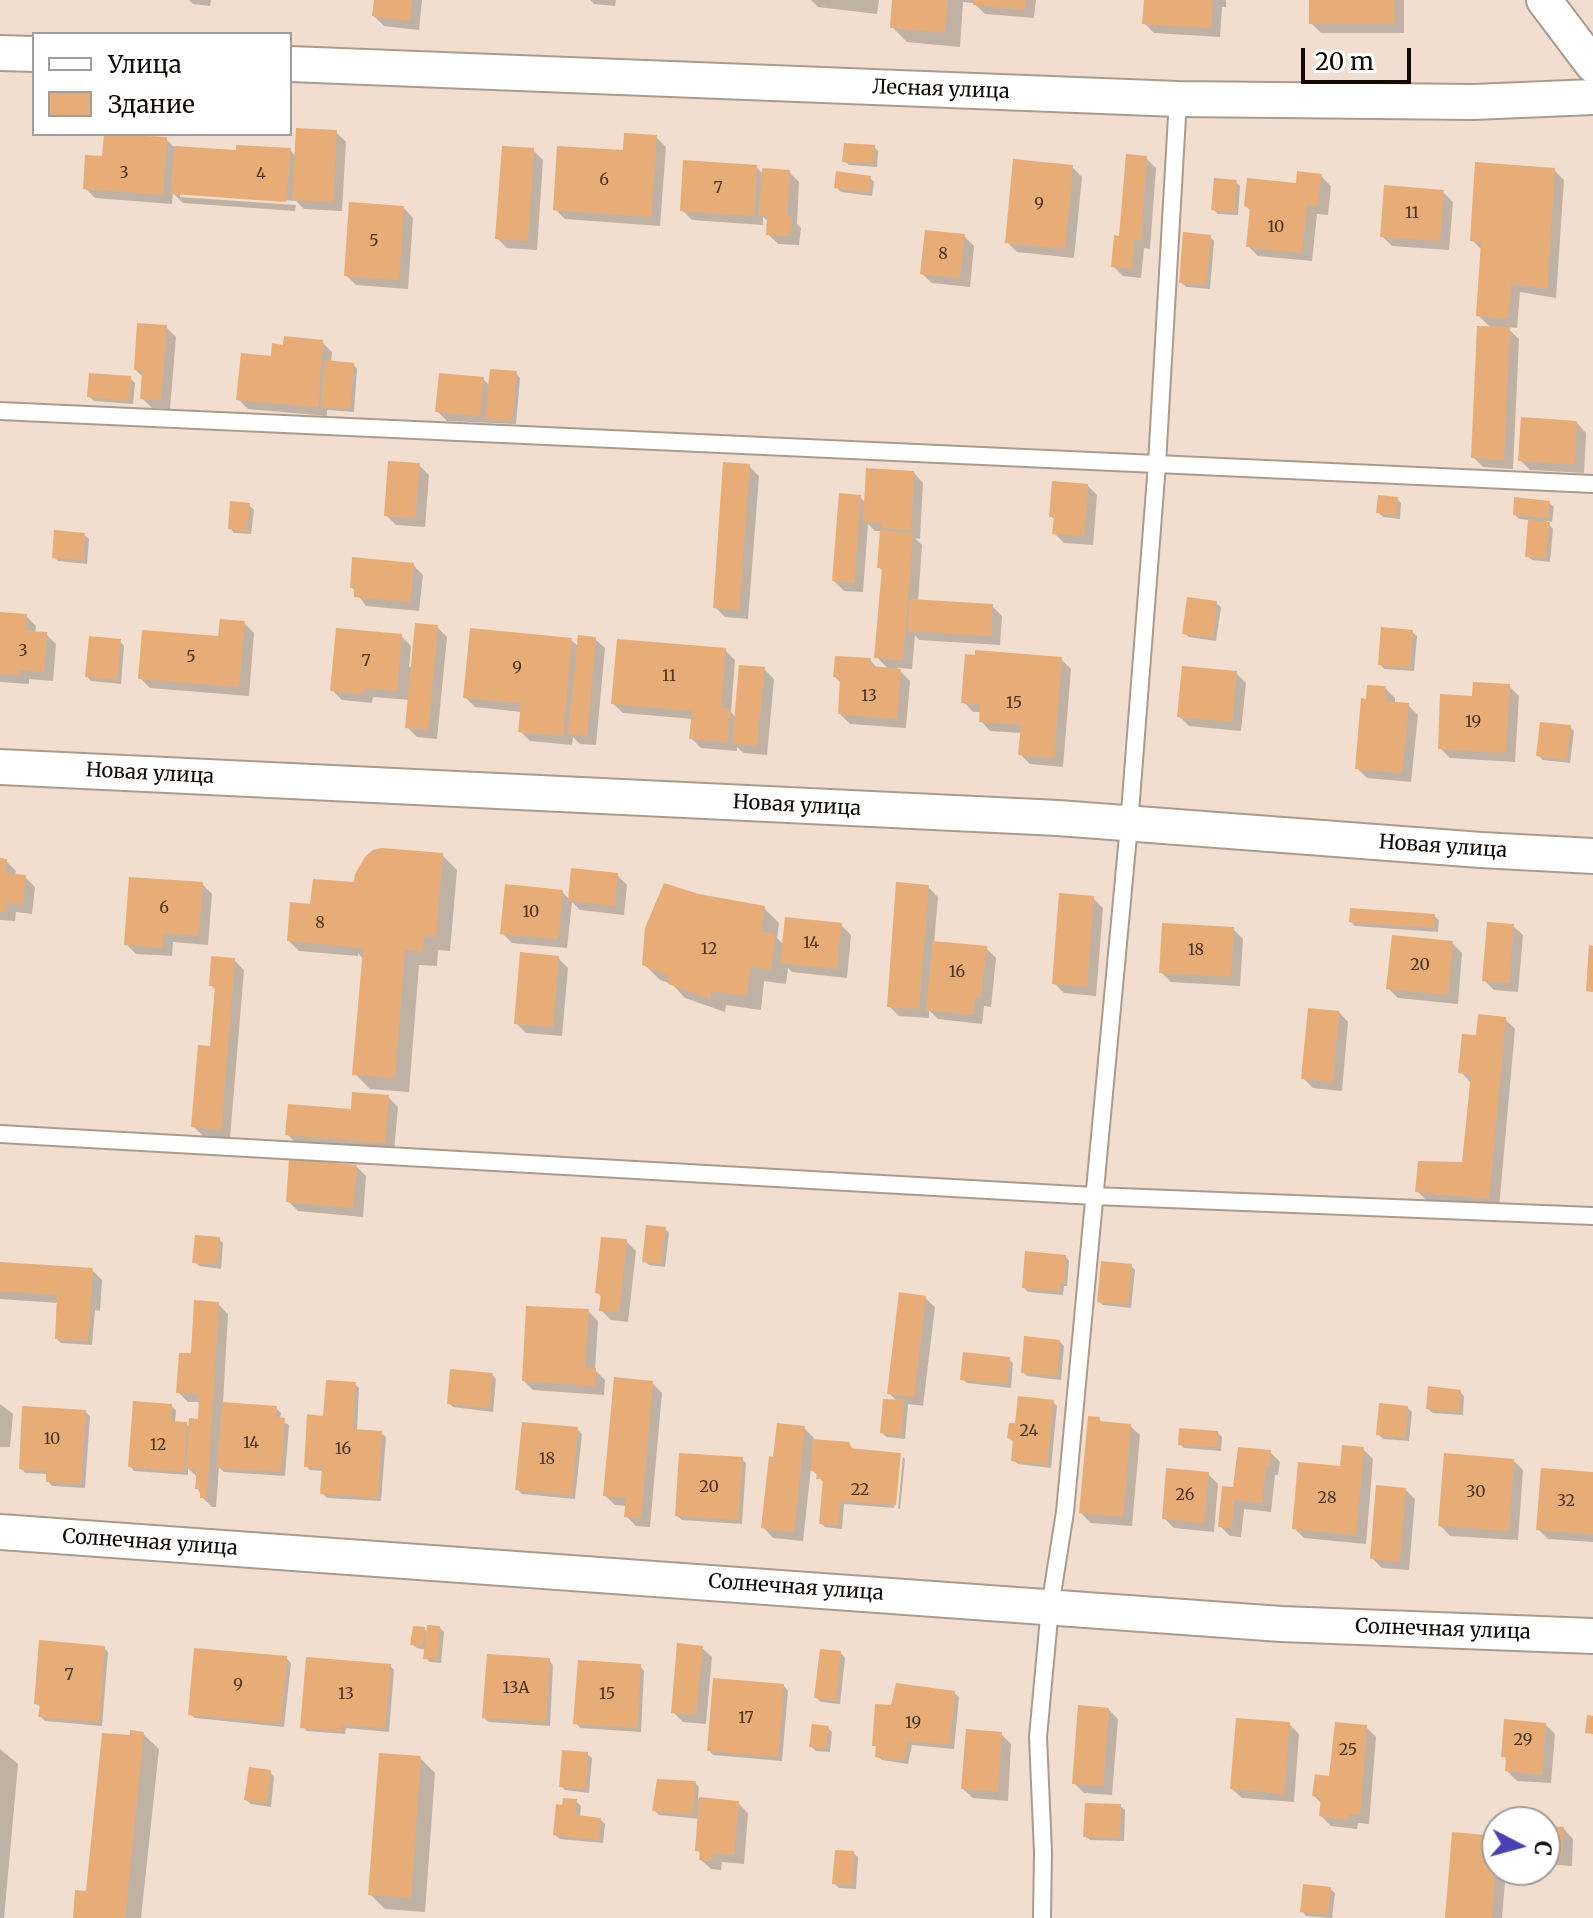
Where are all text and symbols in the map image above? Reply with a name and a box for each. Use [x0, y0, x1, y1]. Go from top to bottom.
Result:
legend [32, 32, 292, 136]
scale bar [1305, 32, 1415, 82]
text: 20 m [1315, 46, 1374, 77]
text: Улица [108, 49, 182, 80]
street label: Лесная улица [872, 76, 1010, 104]
text: Здание [108, 89, 195, 120]
house number: 3 [119, 163, 129, 183]
house number: 4 [256, 164, 266, 184]
house number: 6 [599, 170, 609, 190]
house number: 7 [713, 178, 723, 198]
house number: 9 [1034, 194, 1044, 214]
house number: 11 [1405, 203, 1419, 223]
house number: 10 [1268, 217, 1284, 237]
house number: 5 [369, 231, 379, 251]
house number: 8 [938, 244, 948, 264]
house number: 3 [18, 641, 28, 661]
house number: 5 [186, 647, 196, 667]
house number: 7 [361, 651, 371, 671]
house number: 9 [512, 658, 522, 678]
house number: 11 [662, 666, 676, 686]
house number: 13 [861, 686, 877, 706]
house number: 15 [1006, 693, 1022, 713]
house number: 19 [1465, 712, 1481, 732]
street label: Новая улица [85, 759, 215, 789]
street label: Новая улица [732, 791, 862, 821]
street label: Новая улица [1378, 831, 1508, 863]
house number: 6 [159, 898, 169, 918]
house number: 10 [523, 902, 539, 922]
house number: 8 [315, 913, 325, 933]
house number: 14 [803, 933, 819, 953]
house number: 12 [701, 939, 717, 959]
house number: 18 [1188, 940, 1204, 960]
house number: 20 [1410, 955, 1430, 975]
house number: 16 [949, 962, 965, 982]
house number: 24 [1020, 1421, 1038, 1441]
house number: 10 [44, 1429, 60, 1449]
house number: 14 [243, 1433, 259, 1453]
house number: 12 [150, 1435, 166, 1455]
house number: 16 [335, 1439, 351, 1459]
house number: 18 [539, 1449, 555, 1469]
house number: 20 [699, 1477, 719, 1497]
house number: 22 [851, 1480, 869, 1500]
house number: 30 [1466, 1482, 1486, 1502]
house number: 26 [1176, 1485, 1194, 1505]
house number: 28 [1318, 1488, 1336, 1508]
house number: 32 [1557, 1491, 1575, 1511]
street label: Солнечная улица [62, 1525, 238, 1561]
street label: Солнечная улица [708, 1570, 884, 1606]
street label: Солнечная улица [1355, 1615, 1531, 1645]
house number: 7 [64, 1665, 74, 1685]
house number: 9 [233, 1675, 243, 1695]
house number: 13А [503, 1678, 529, 1698]
house number: 13 [338, 1684, 354, 1704]
house number: 15 [599, 1684, 615, 1704]
house number: 17 [738, 1708, 754, 1728]
house number: 19 [905, 1713, 921, 1733]
house number: 29 [1514, 1730, 1532, 1750]
house number: 25 [1339, 1740, 1357, 1760]
north arrow [1481, 1806, 1561, 1886]
text: С [1528, 1840, 1558, 1857]

